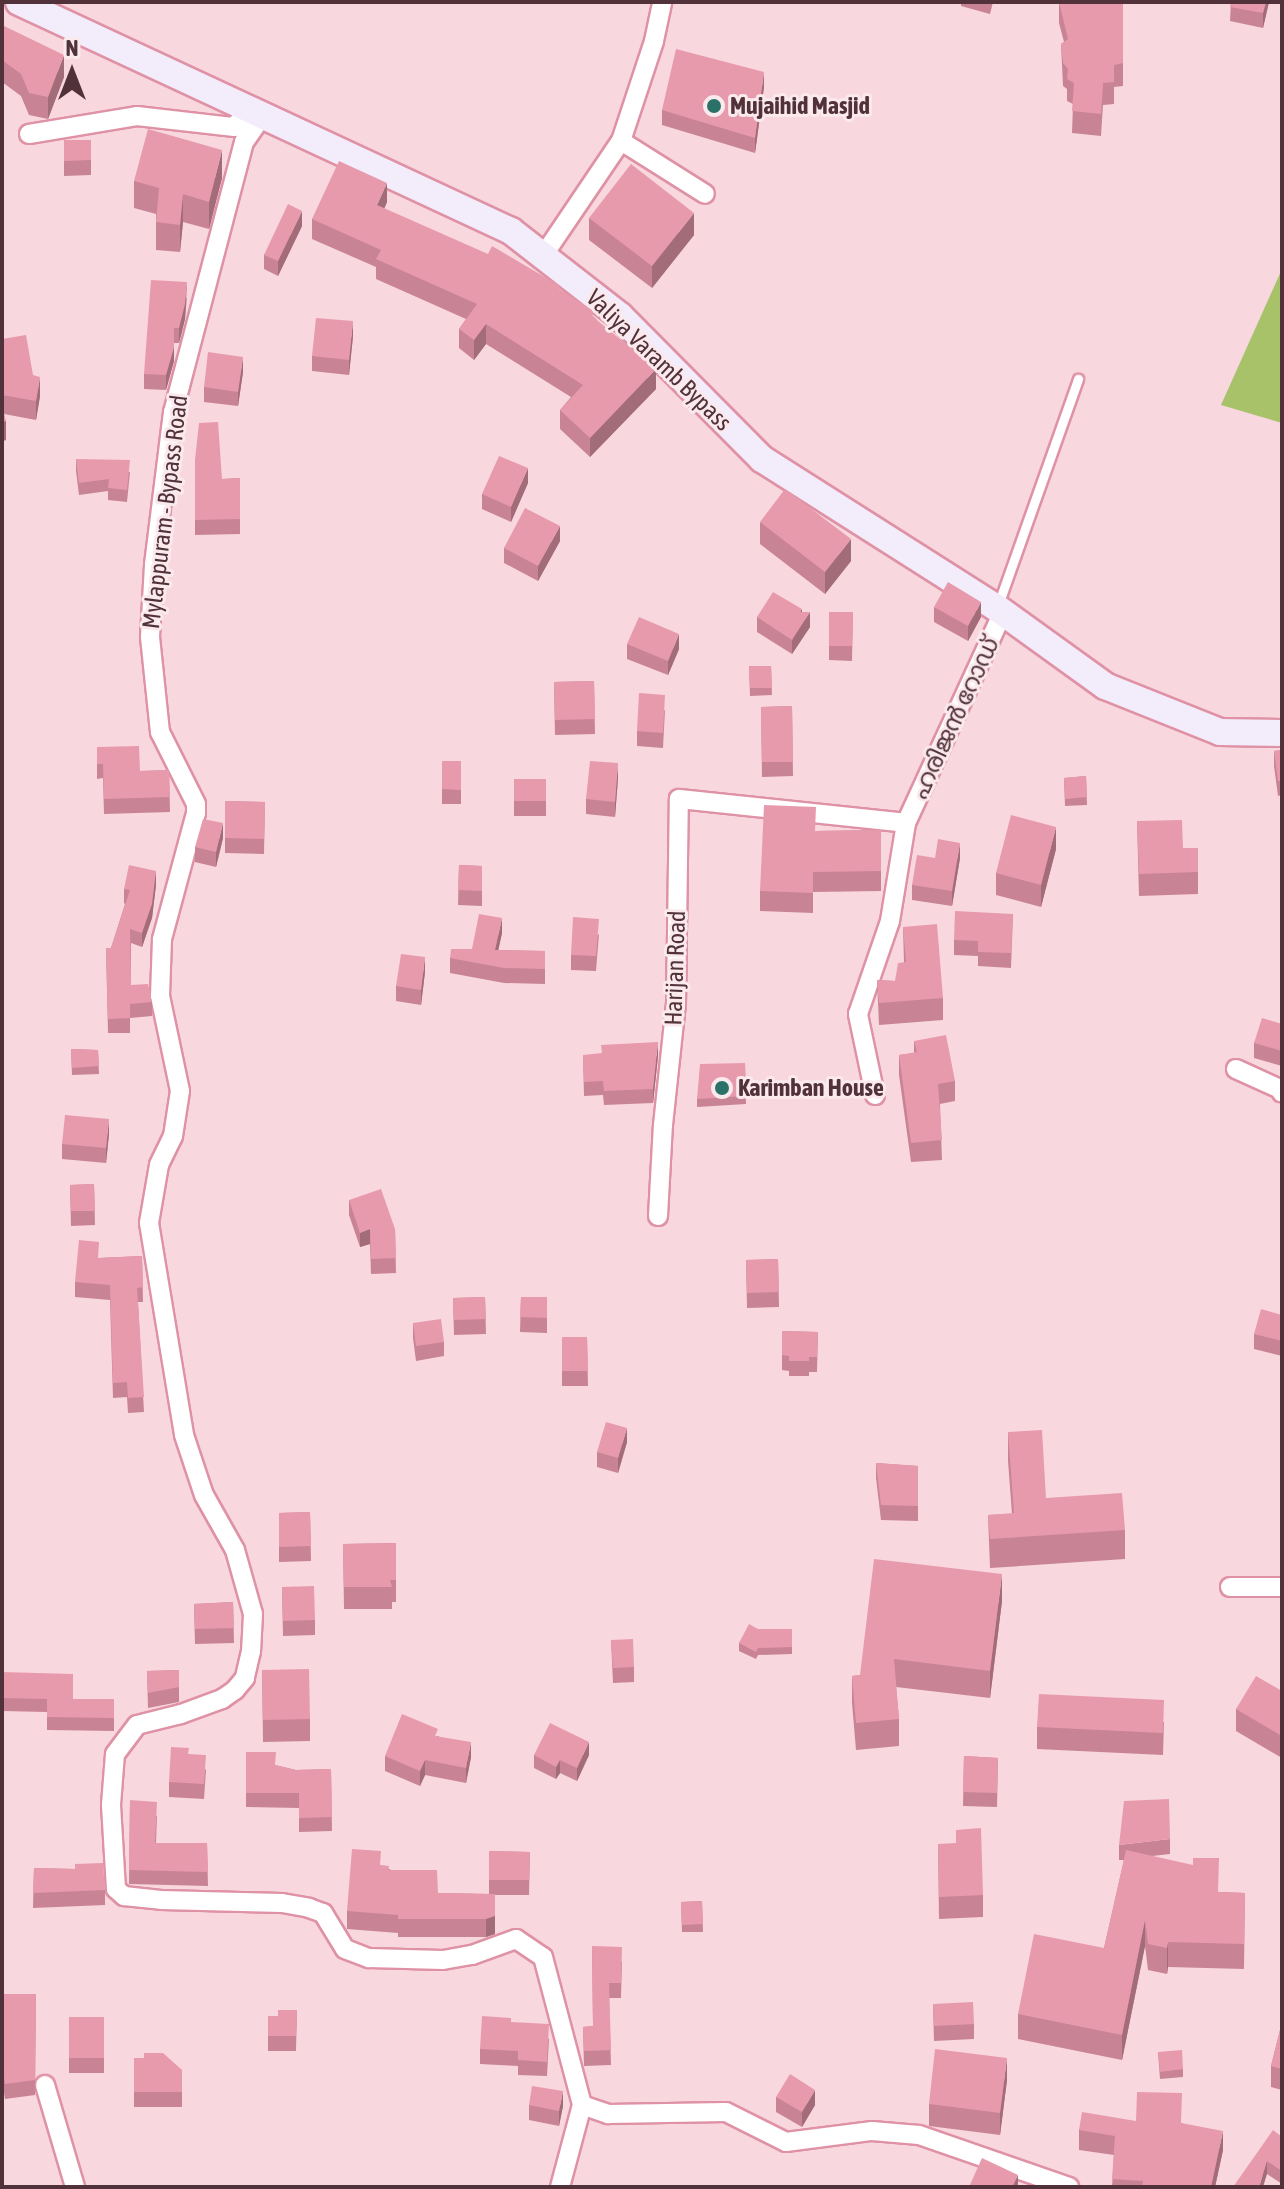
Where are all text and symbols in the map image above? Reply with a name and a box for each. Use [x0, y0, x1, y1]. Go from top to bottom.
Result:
north arrow [32, 32, 112, 112]
text: N [66, 35, 78, 61]
place label: Mujaihid Masjid [730, 92, 870, 120]
marker: Mujaihid Masjid [705, 97, 723, 115]
street label: Valiya Varamb Bypass [580, 283, 738, 437]
street label: Mylappuram - Bypass Road [136, 393, 194, 631]
street label: ഹരിജൻ റോഡ് [905, 633, 1005, 803]
street label: Harijan Road [659, 910, 691, 1026]
place label: Karimban House [738, 1074, 884, 1102]
marker: Karimban House [713, 1079, 731, 1097]

